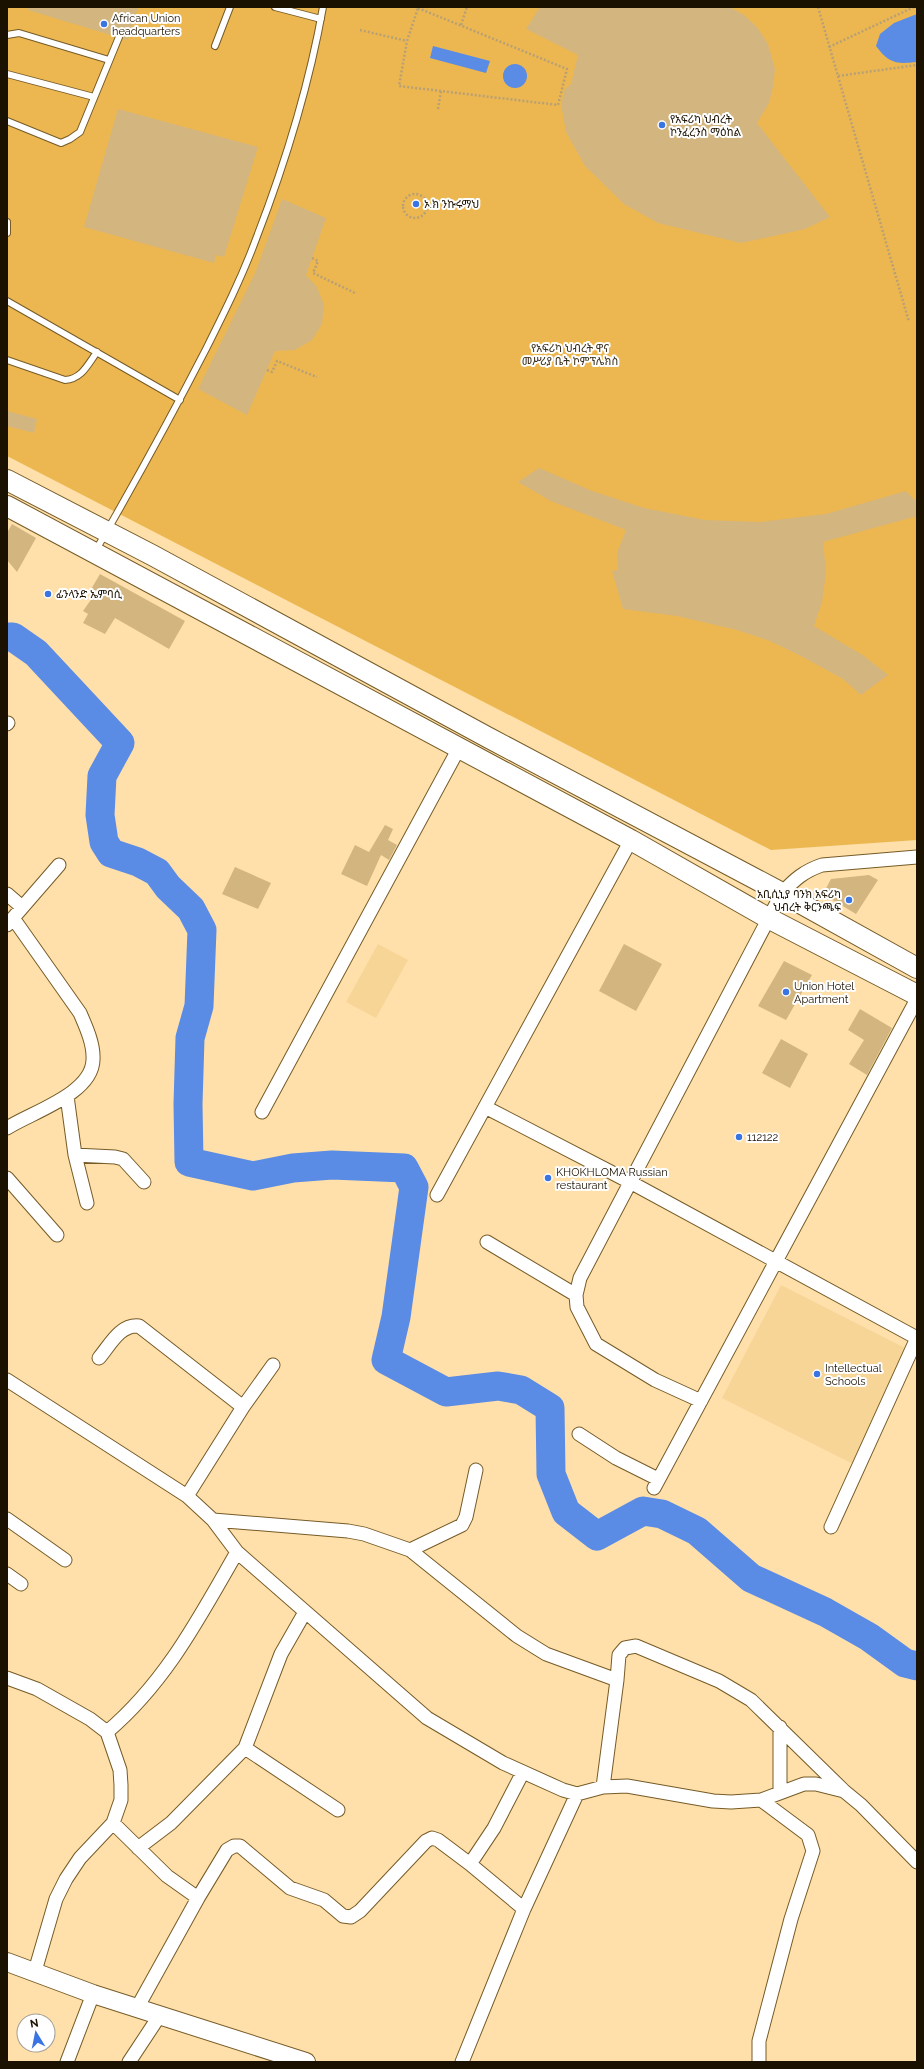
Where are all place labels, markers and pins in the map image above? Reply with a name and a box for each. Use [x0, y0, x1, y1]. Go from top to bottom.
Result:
place label: African Union headquarters [112, 12, 180, 38]
marker: African Union headquarters [99, 19, 109, 29]
place label: የአፍሪካ ህብረት ኮንፈረንስ ማዕከል [670, 113, 742, 139]
marker: የአፍሪካ ህብረት ኮንፈረንስ ማዕከል [657, 120, 667, 130]
place label: ኦ.ክ ንኩሩማህ [424, 198, 479, 211]
marker: ኦ.ክ ንኩሩማህ [411, 199, 421, 209]
place label: ፊንላንድ ኤምባሲ [56, 588, 123, 601]
marker: ፊንላንድ ኤምባሲ [43, 589, 53, 599]
place label: አቢሲኒያ ባንክ አፍሪካ ህብረት ቅርንጫፍ [757, 888, 841, 914]
marker: አቢሲኒያ ባንክ አፍሪካ ህብረት ቅርንጫፍ [844, 895, 854, 905]
place label: Union Hotel Apartment [794, 980, 854, 1006]
marker: Union Hotel Apartment [781, 987, 791, 997]
place label: 112122 [747, 1131, 779, 1144]
marker: 112122 [734, 1132, 744, 1142]
place label: KHOKHLOMA Russian restaurant [556, 1166, 668, 1192]
marker: KHOKHLOMA Russian restaurant [543, 1173, 553, 1183]
place label: Intellectual Schools [825, 1362, 882, 1388]
marker: Intellectual Schools [812, 1369, 822, 1379]

